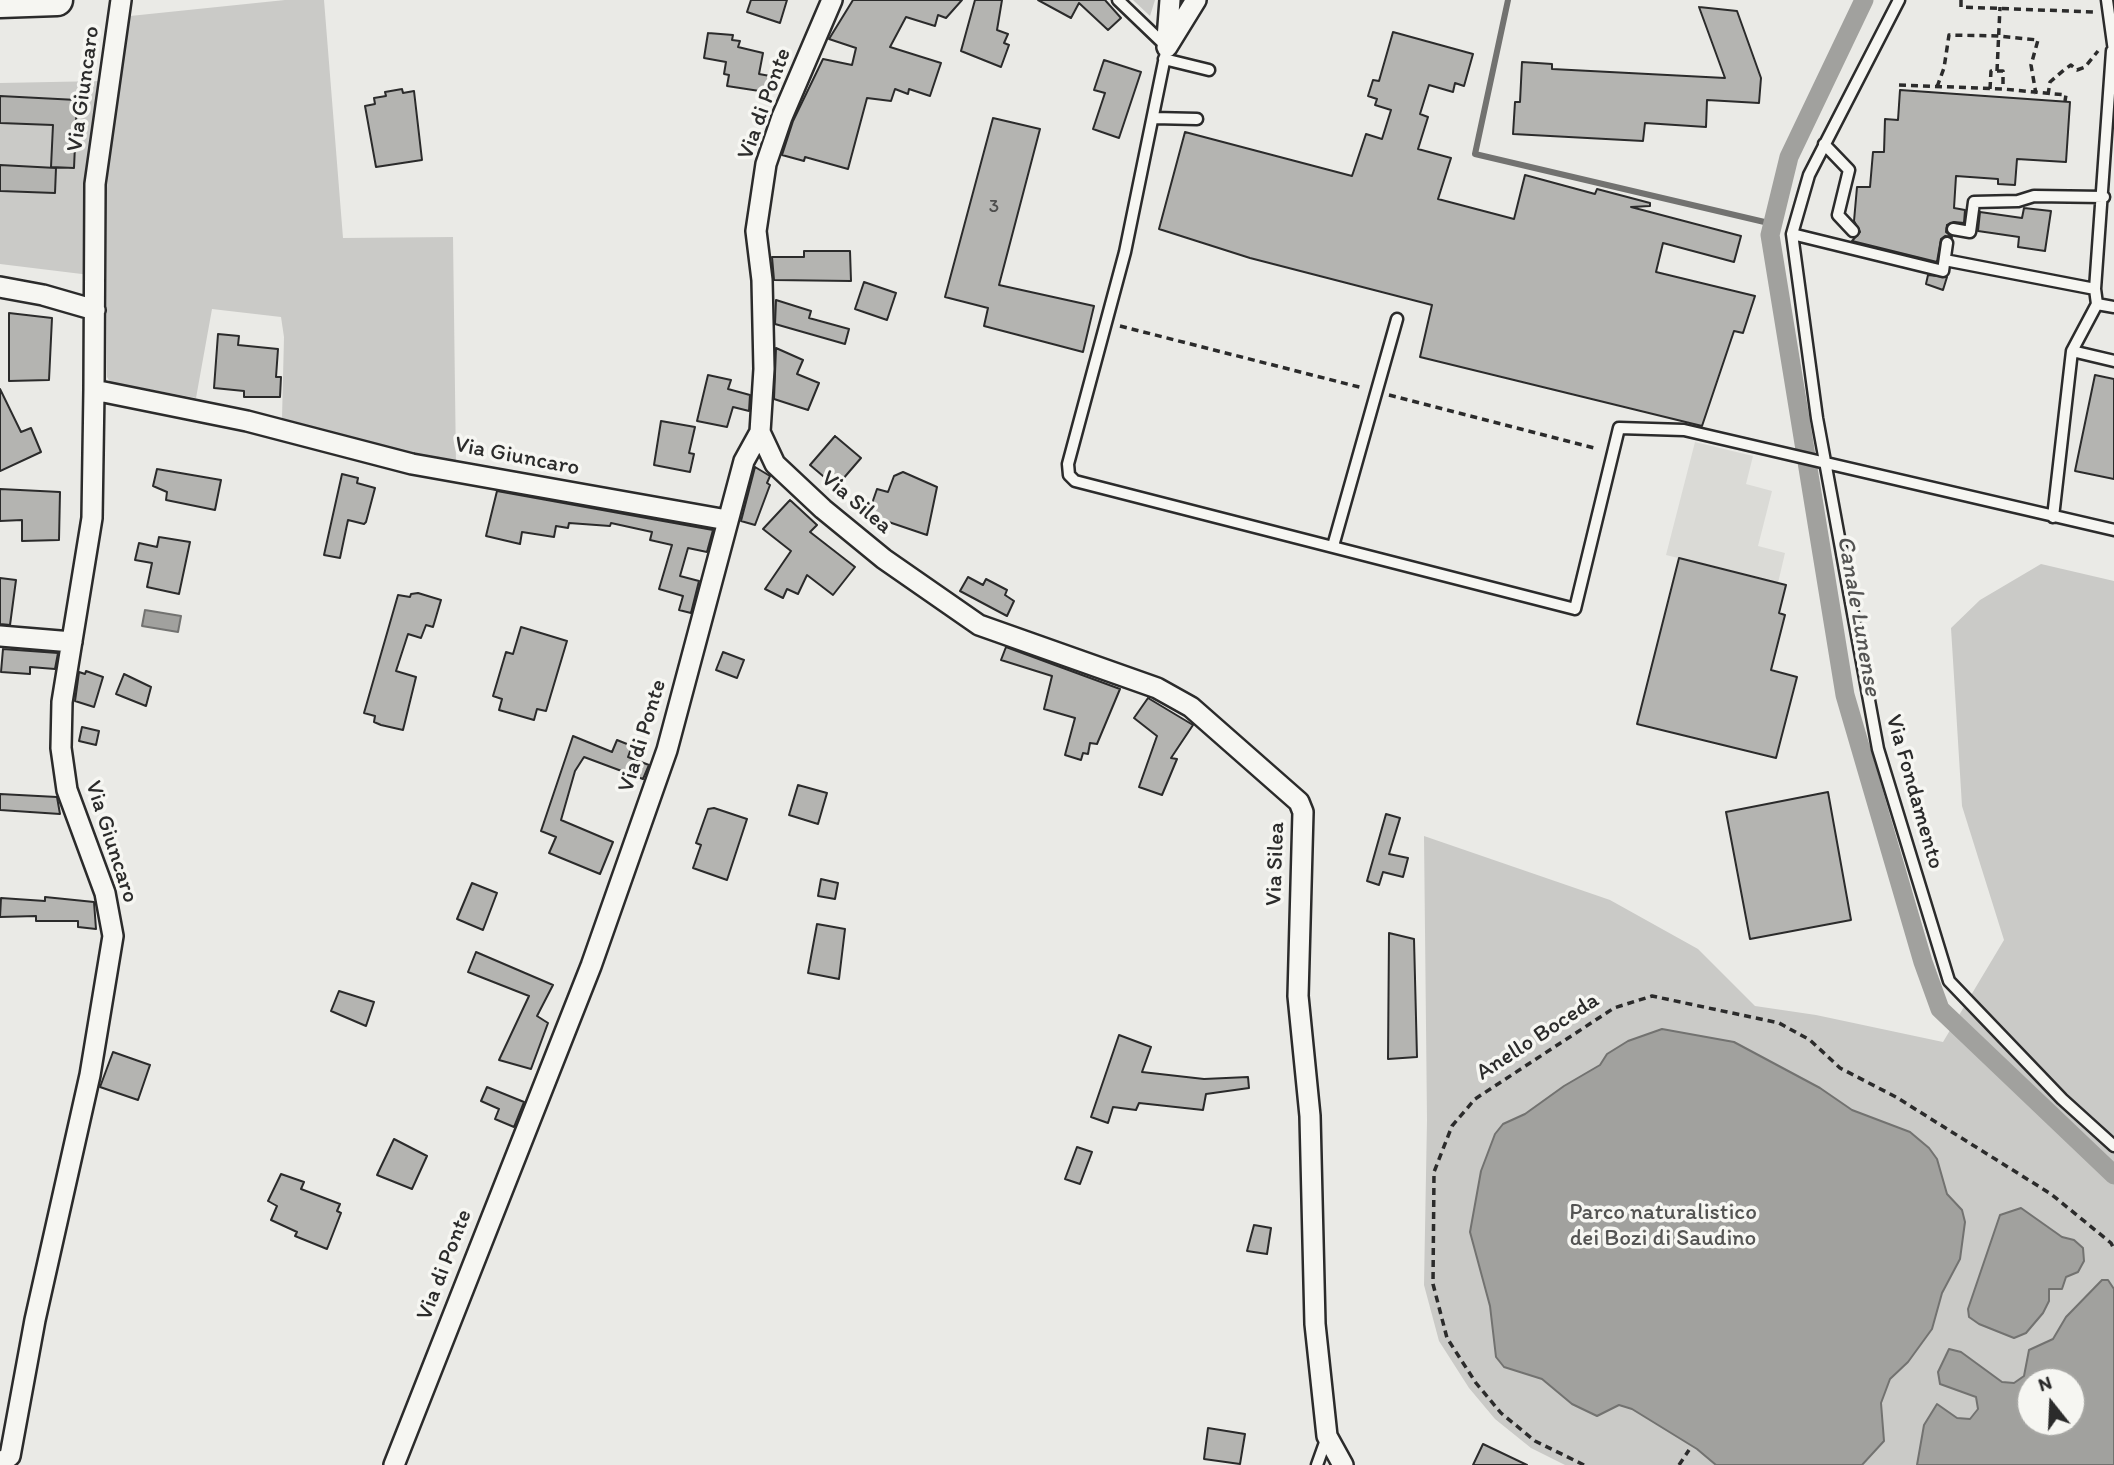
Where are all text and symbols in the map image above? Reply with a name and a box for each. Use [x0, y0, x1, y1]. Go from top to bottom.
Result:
street label: Via Giuncaro [62, 24, 106, 154]
street label: Via di Ponte [732, 45, 798, 163]
house number: 3 [989, 196, 999, 218]
street label: Via Giuncaro [452, 431, 582, 483]
street label: Via Silea [815, 465, 897, 541]
water label: Canale Lunense [1830, 534, 1886, 698]
street label: Via di Ponte [613, 676, 673, 796]
street label: Via Fondamento [1879, 712, 1949, 872]
street label: Via Giuncaro [78, 778, 144, 906]
street label: Via Silea [1261, 821, 1291, 907]
street label: Anello Boceda [1471, 987, 1605, 1087]
park label: Parco naturalistico dei Bozi di Saudino [1569, 1199, 1757, 1253]
street label: Via di Ponte [411, 1206, 479, 1324]
north arrow [2016, 1367, 2086, 1437]
text: N [2035, 1371, 2055, 1396]

